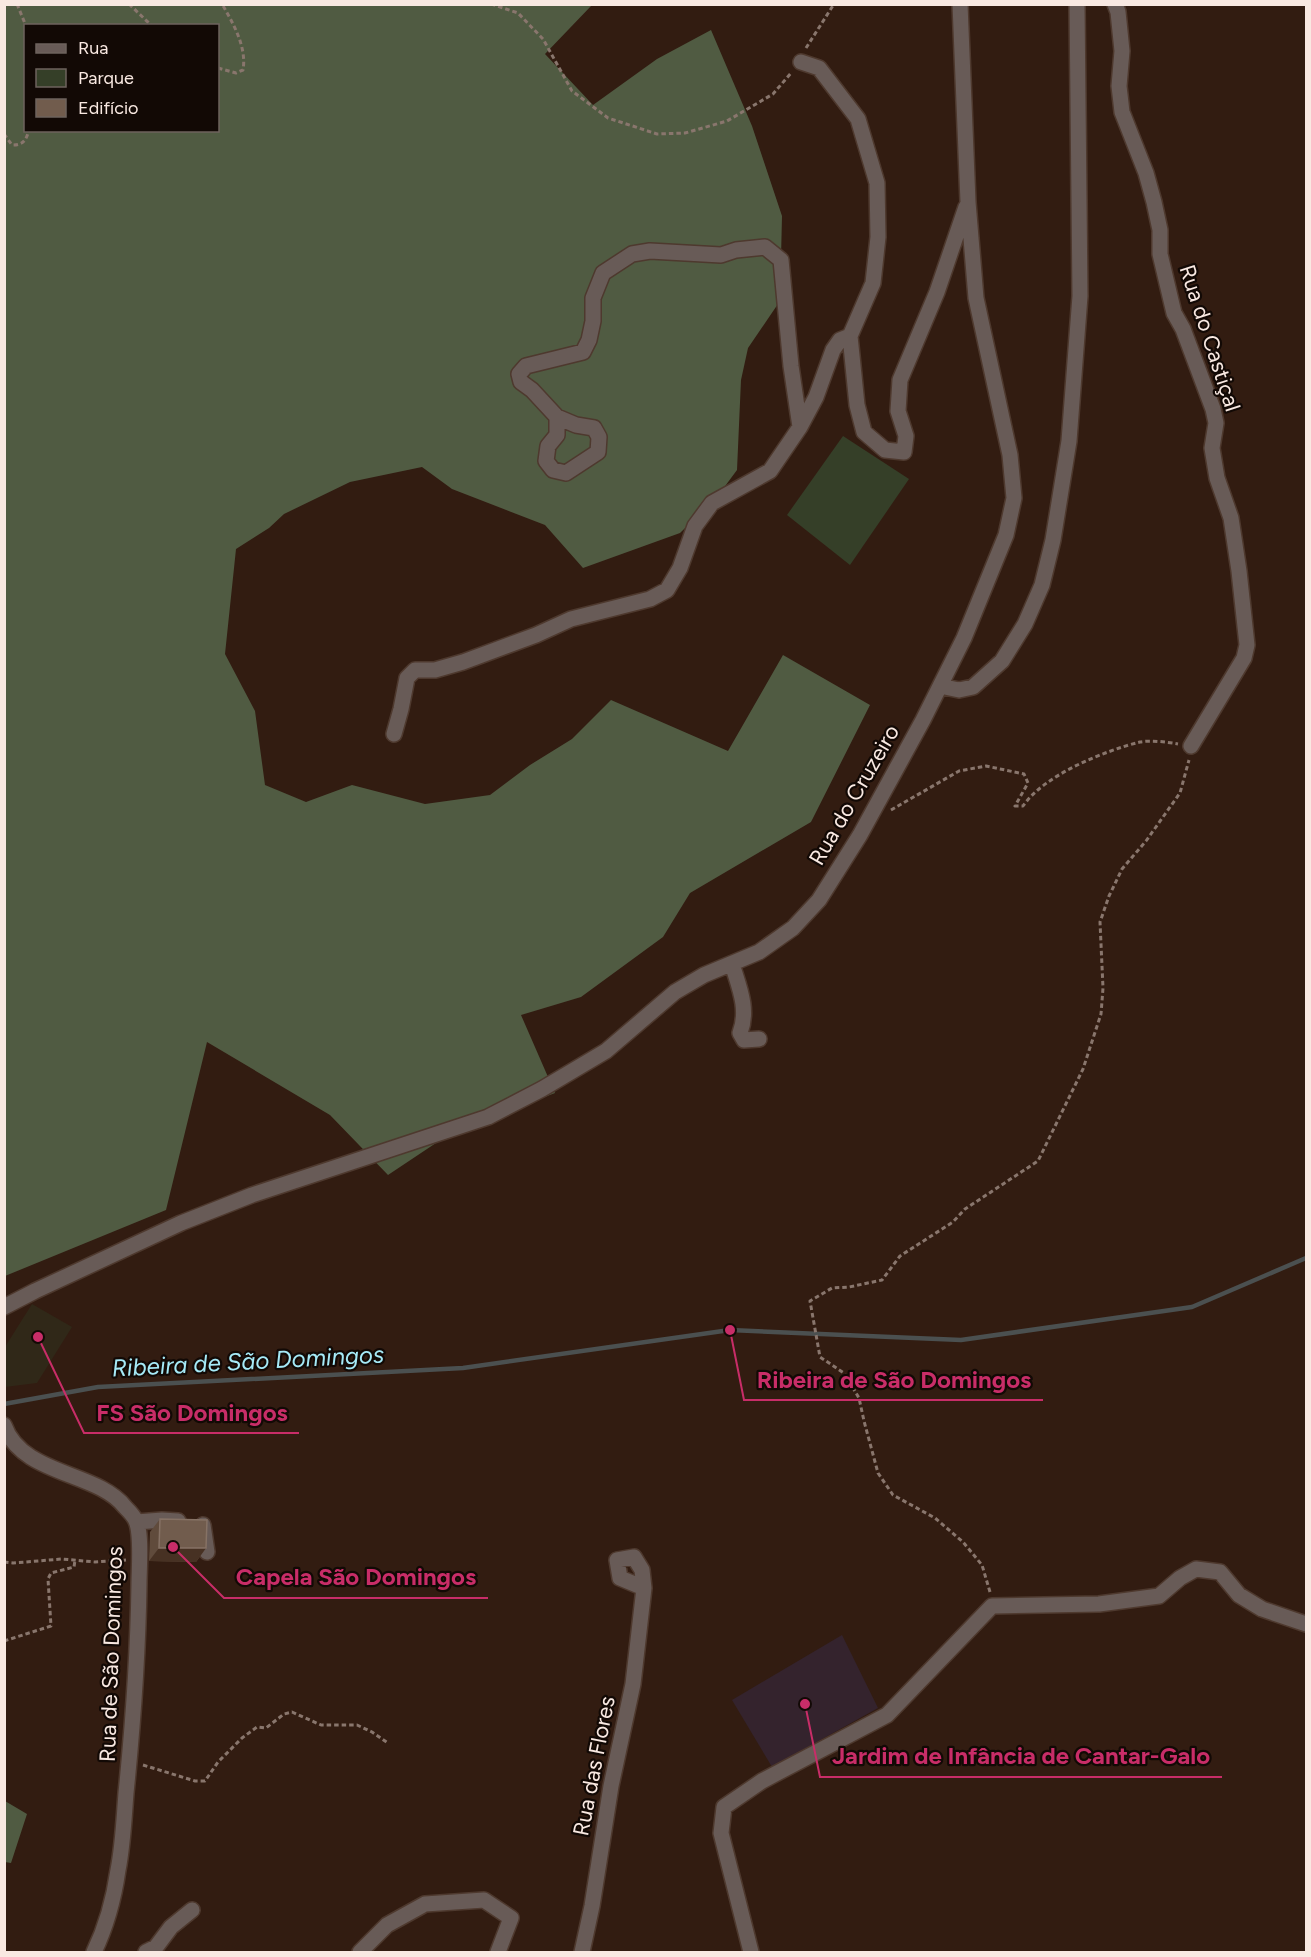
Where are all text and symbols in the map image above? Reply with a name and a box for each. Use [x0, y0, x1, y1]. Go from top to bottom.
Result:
legend [24, 24, 219, 132]
text: Rua [78, 37, 109, 59]
text: Parque [78, 67, 134, 89]
text: Edifício [78, 97, 139, 119]
street label: Rua do Castiçal [1174, 261, 1246, 415]
street label: Rua do Cruzeiro [803, 720, 905, 870]
water label: Ribeira de São Domingos [111, 1339, 385, 1383]
callout: Ribeira de São Domingos [744, 1358, 1043, 1400]
text: Ribeira de São Domingos [757, 1365, 1031, 1394]
callout: FS São Domingos [84, 1391, 299, 1433]
text: FS São Domingos [96, 1398, 288, 1427]
street label: Rua de São Domingos [94, 1546, 128, 1762]
callout: Capela São Domingos [224, 1556, 488, 1598]
text: Capela São Domingos [236, 1562, 476, 1591]
street label: Rua das Flores [567, 1694, 621, 1838]
callout: Jardim de Infância de Cantar-Galo [820, 1735, 1222, 1777]
text: Jardim de Infância de Cantar-Galo [832, 1741, 1210, 1770]

